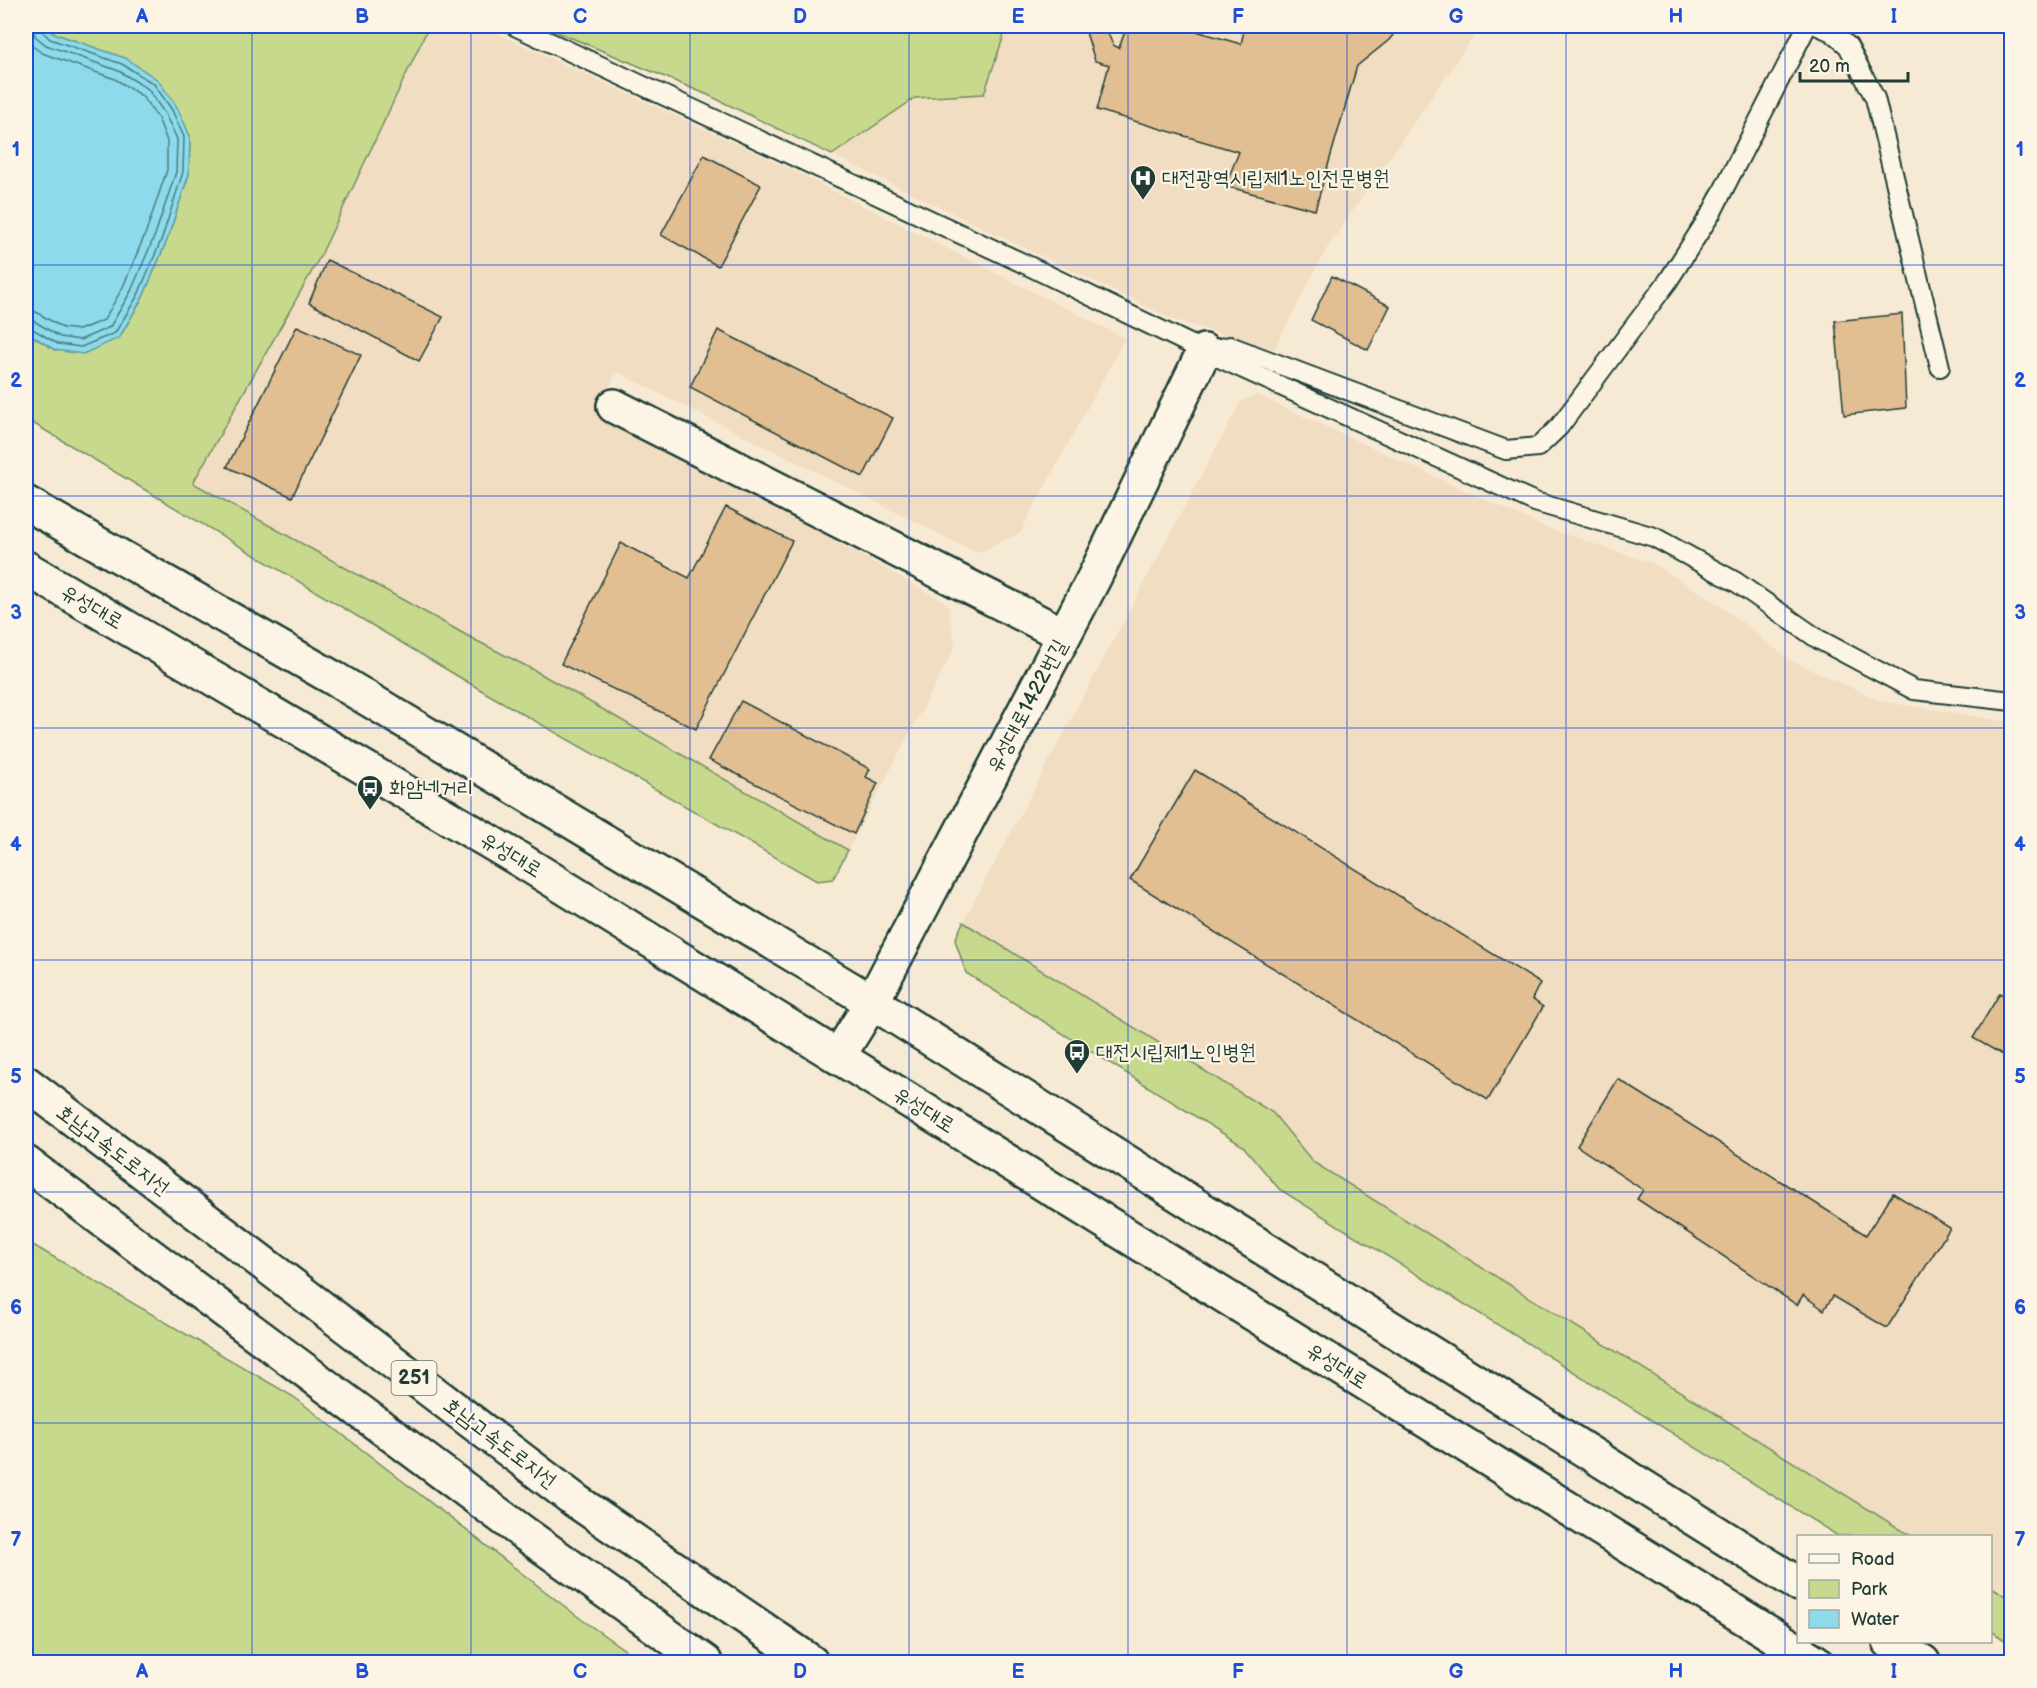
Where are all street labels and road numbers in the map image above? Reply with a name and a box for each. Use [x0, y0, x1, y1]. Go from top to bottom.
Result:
street label: 유성대로 [56, 579, 128, 635]
street label: 유성대로1422번길 [981, 635, 1073, 777]
street label: 유성대로 [476, 827, 546, 883]
street label: 유성대로 [889, 1081, 959, 1139]
street label: 호남고속도로지선 [51, 1099, 175, 1201]
street label: 유성대로 [1302, 1337, 1372, 1395]
road number: 251 [392, 1361, 436, 1395]
street label: 호남고속도로지선 [438, 1392, 562, 1494]

